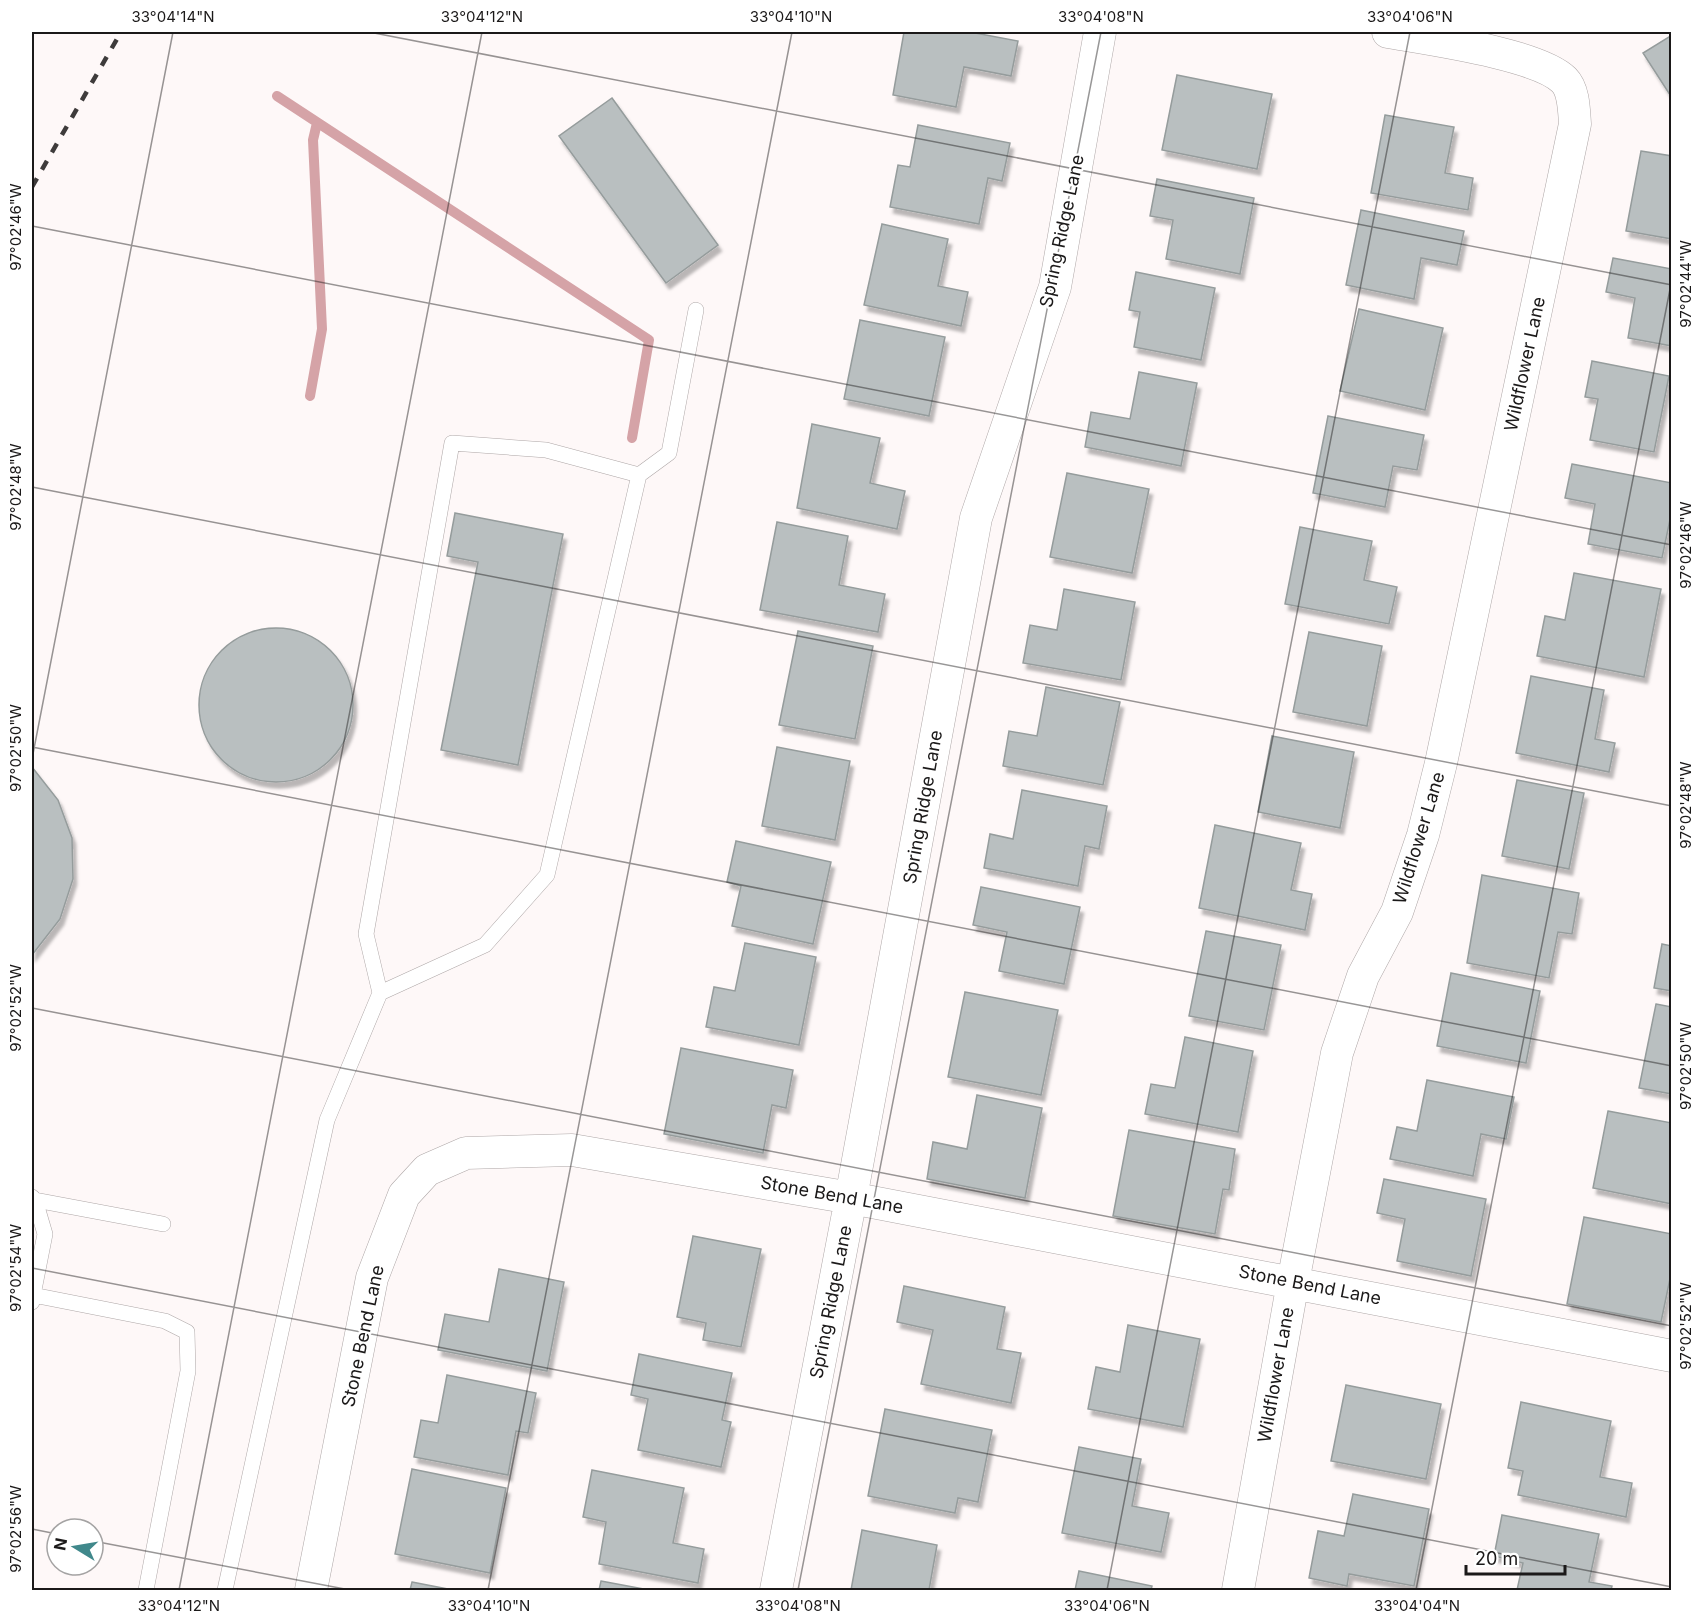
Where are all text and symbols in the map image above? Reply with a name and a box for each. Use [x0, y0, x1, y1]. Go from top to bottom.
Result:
text: 33°04'14"N [132, 7, 214, 26]
text: 33°04'12"N [441, 7, 523, 26]
text: 33°04'10"N [750, 7, 832, 26]
text: 33°04'08"N [1058, 7, 1144, 26]
text: 33°04'06"N [1367, 7, 1453, 26]
street label: Spring Ridge Lane [1035, 153, 1088, 309]
text: 97°02'46"W [6, 183, 25, 271]
text: 97°02'44"W [1676, 240, 1695, 328]
street label: Wildflower Lane [1500, 295, 1549, 433]
text: 97°02'48"W [6, 443, 25, 531]
text: 97°02'46"W [1676, 501, 1695, 589]
text: 97°02'50"W [6, 704, 25, 792]
street label: Spring Ridge Lane [899, 728, 946, 885]
text: 97°02'48"W [1676, 761, 1695, 849]
street label: Wildflower Lane [1388, 769, 1449, 906]
text: 97°02'52"W [6, 964, 25, 1052]
text: 97°02'50"W [1676, 1022, 1695, 1110]
street label: Stone Bend Lane [759, 1172, 905, 1217]
street label: Spring Ridge Lane [805, 1223, 856, 1380]
text: 97°02'54"W [6, 1224, 25, 1312]
street label: Stone Bend Lane [1237, 1260, 1383, 1309]
street label: Stone Bend Lane [337, 1263, 388, 1409]
text: 97°02'52"W [1676, 1282, 1695, 1370]
street label: Wildflower Lane [1253, 1306, 1298, 1444]
text: 97°02'56"W [6, 1485, 25, 1573]
north arrow [45, 1517, 105, 1577]
text: N [49, 1536, 71, 1552]
scale bar [1466, 1538, 1565, 1576]
text: 20 m [1475, 1548, 1518, 1569]
text: 33°04'12"N [138, 1596, 220, 1615]
text: 33°04'10"N [448, 1596, 530, 1615]
text: 33°04'08"N [755, 1596, 841, 1615]
text: 33°04'06"N [1064, 1596, 1150, 1615]
text: 33°04'04"N [1374, 1596, 1460, 1615]

